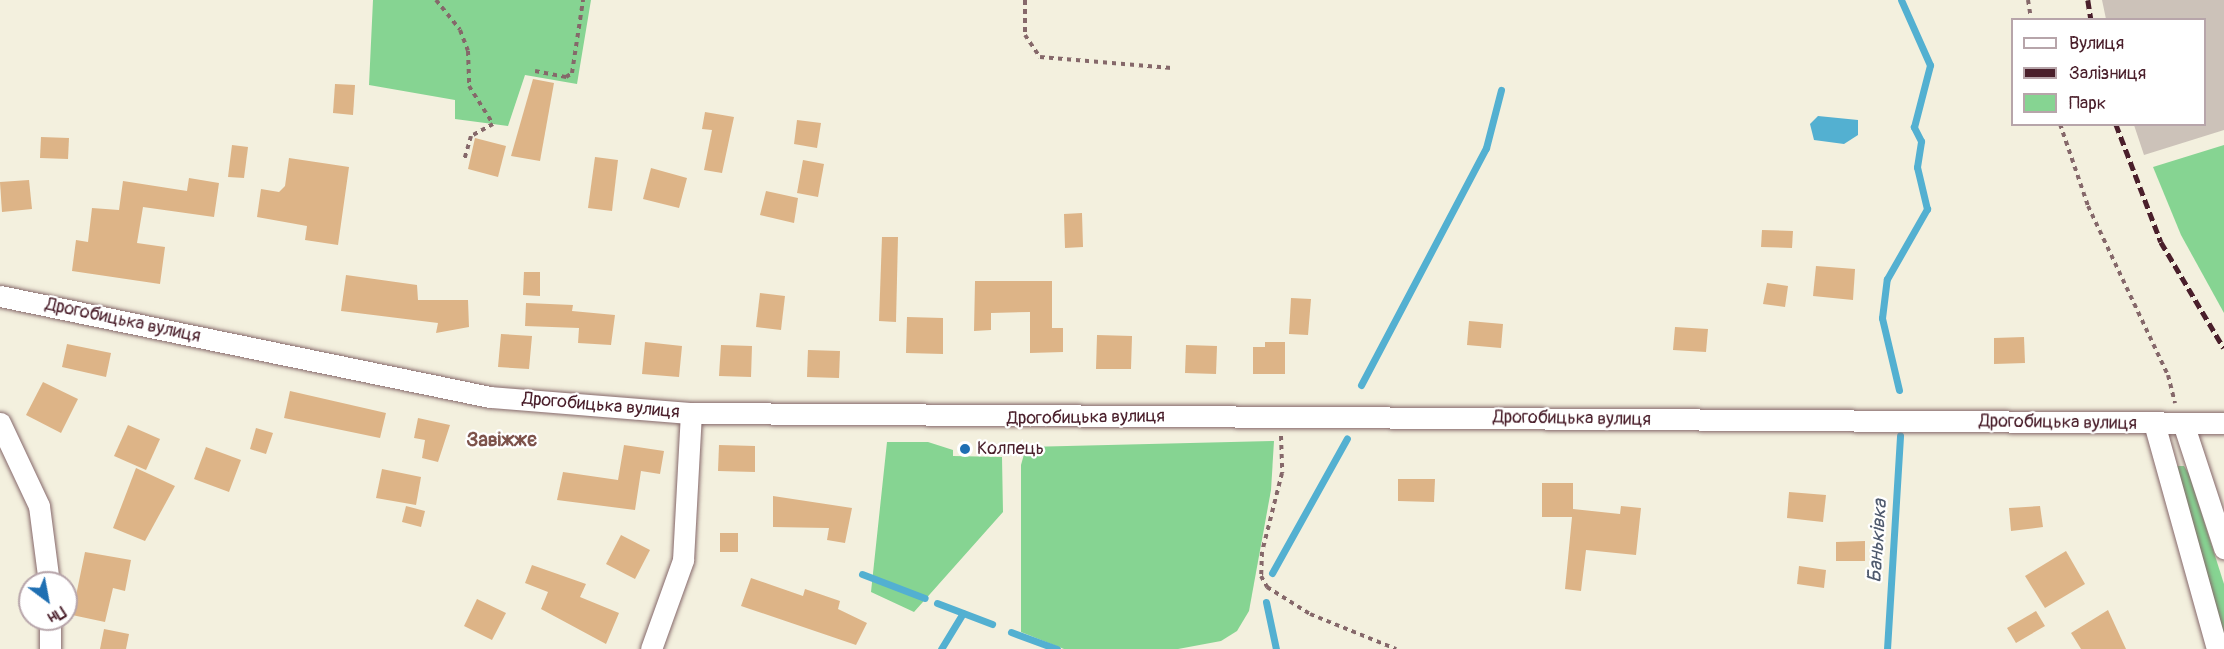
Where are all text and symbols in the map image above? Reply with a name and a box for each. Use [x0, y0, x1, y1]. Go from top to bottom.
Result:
legend [2011, 18, 2206, 126]
text: Вулиця [2069, 32, 2124, 55]
text: Залізниця [2069, 62, 2146, 85]
text: Парк [2069, 92, 2106, 115]
street label: Дрогобицька вулиця [43, 294, 203, 348]
street label: Дрогобицька вулиця [521, 388, 681, 424]
street label: Дрогобицька вулиця [1007, 406, 1165, 430]
street label: Дрогобицька вулиця [1493, 407, 1651, 431]
street label: Дрогобицька вулиця [1979, 411, 2137, 435]
district label: Завіжжє [466, 427, 538, 451]
place label: Колпець [977, 438, 1044, 460]
marker: Колпець [958, 442, 972, 456]
water label: Баньківка [1862, 498, 1892, 584]
north arrow [18, 571, 78, 631]
text: Пн [44, 601, 69, 628]

